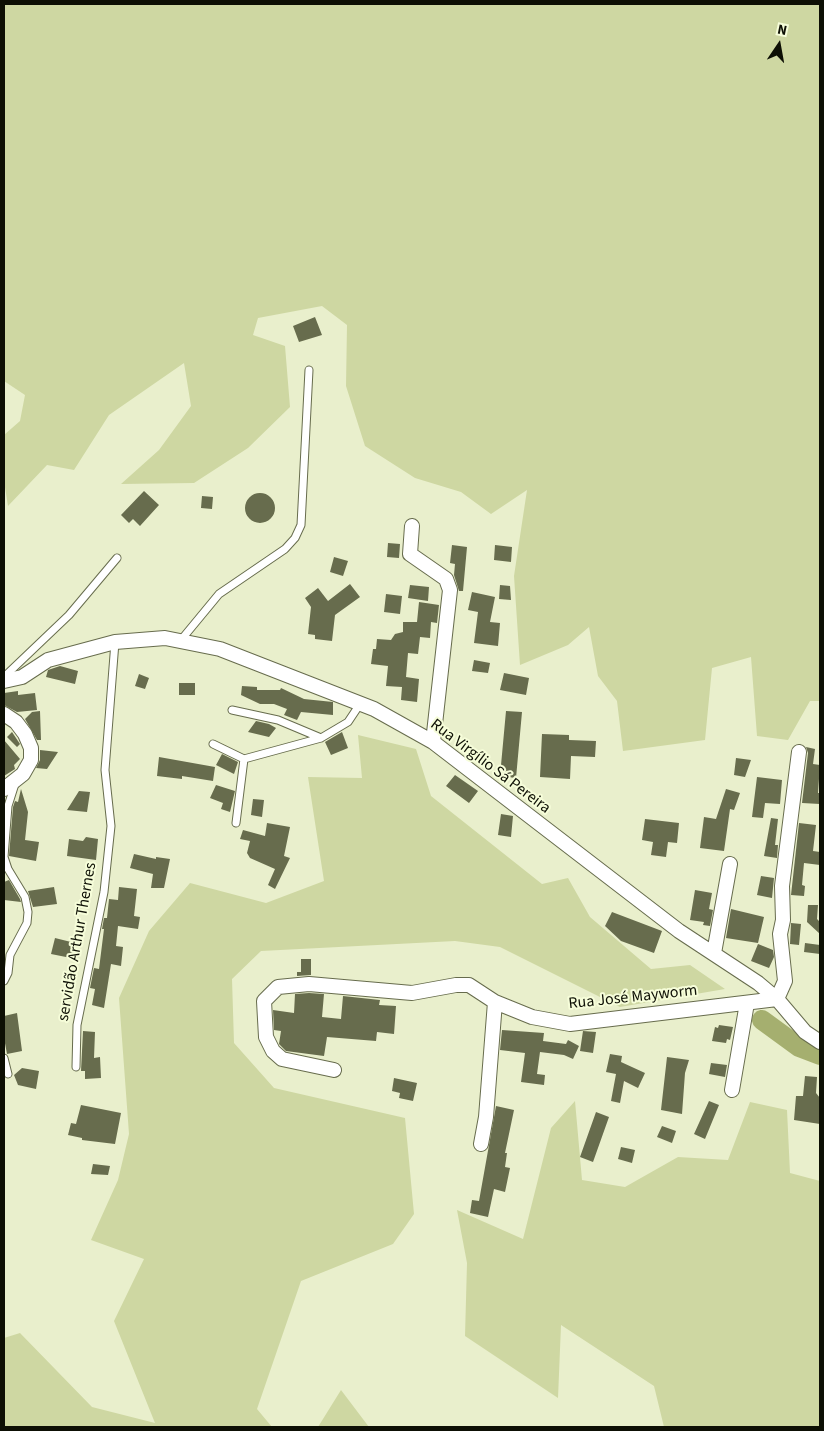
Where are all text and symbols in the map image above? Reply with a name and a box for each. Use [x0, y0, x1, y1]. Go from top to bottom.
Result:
north arrow [754, 20, 804, 70]
text: N [775, 20, 789, 41]
street label: Rua Virgílio Sá Pereira [426, 716, 554, 818]
street label: servidão Arthur Thernes [55, 861, 101, 1023]
street label: Rua José Mayworm [568, 982, 698, 1014]

